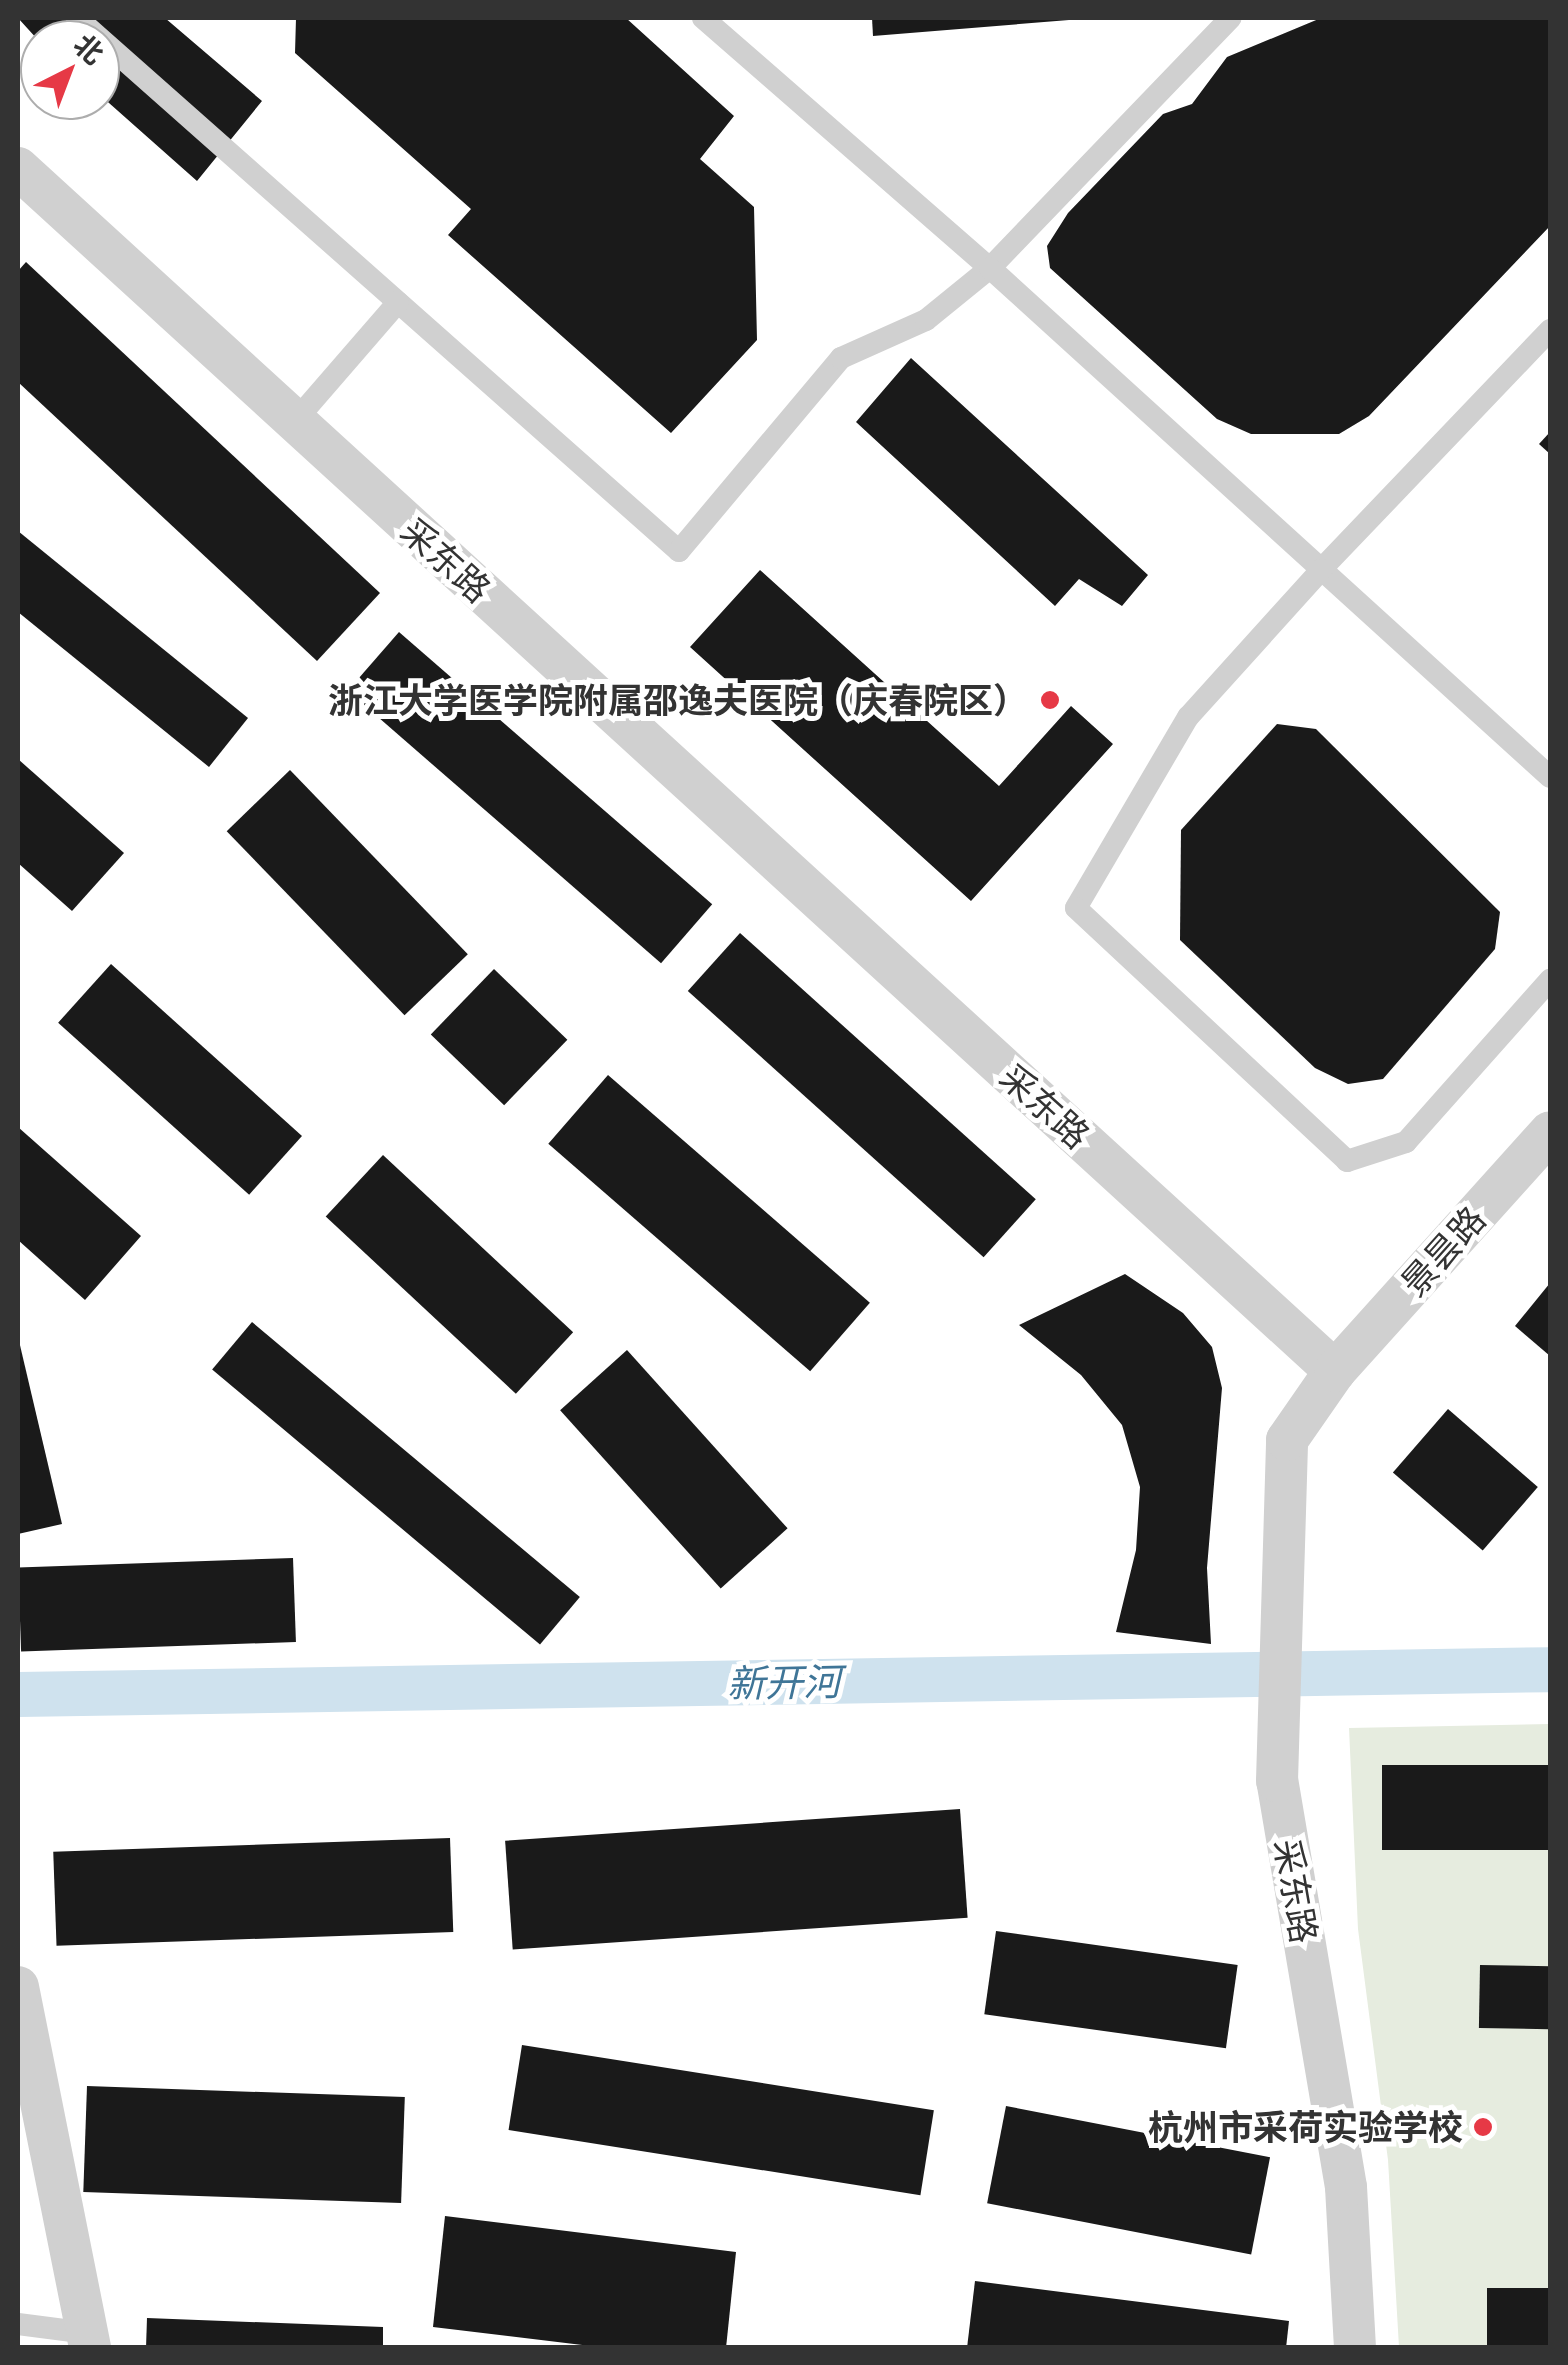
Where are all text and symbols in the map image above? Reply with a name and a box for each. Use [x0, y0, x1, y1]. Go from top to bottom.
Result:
north arrow [20, 20, 120, 120]
text: 北 [66, 26, 112, 72]
street label: 采东路 [393, 509, 499, 611]
place label: 浙江大学医学院附属邵逸夫医院（庆春院区） [328, 679, 1028, 721]
marker: 浙江大学医学院附属邵逸夫医院（庆春院区） [1037, 687, 1063, 713]
street label: 采东路 [992, 1055, 1098, 1157]
street label: 景昙路 [1392, 1198, 1494, 1304]
water label: 新开河 [727, 1658, 841, 1706]
street label: 采东路 [1266, 1836, 1326, 1946]
place label: 杭州市采荷实验学校 [1148, 2106, 1463, 2148]
marker: 杭州市采荷实验学校 [1472, 2116, 1494, 2138]

